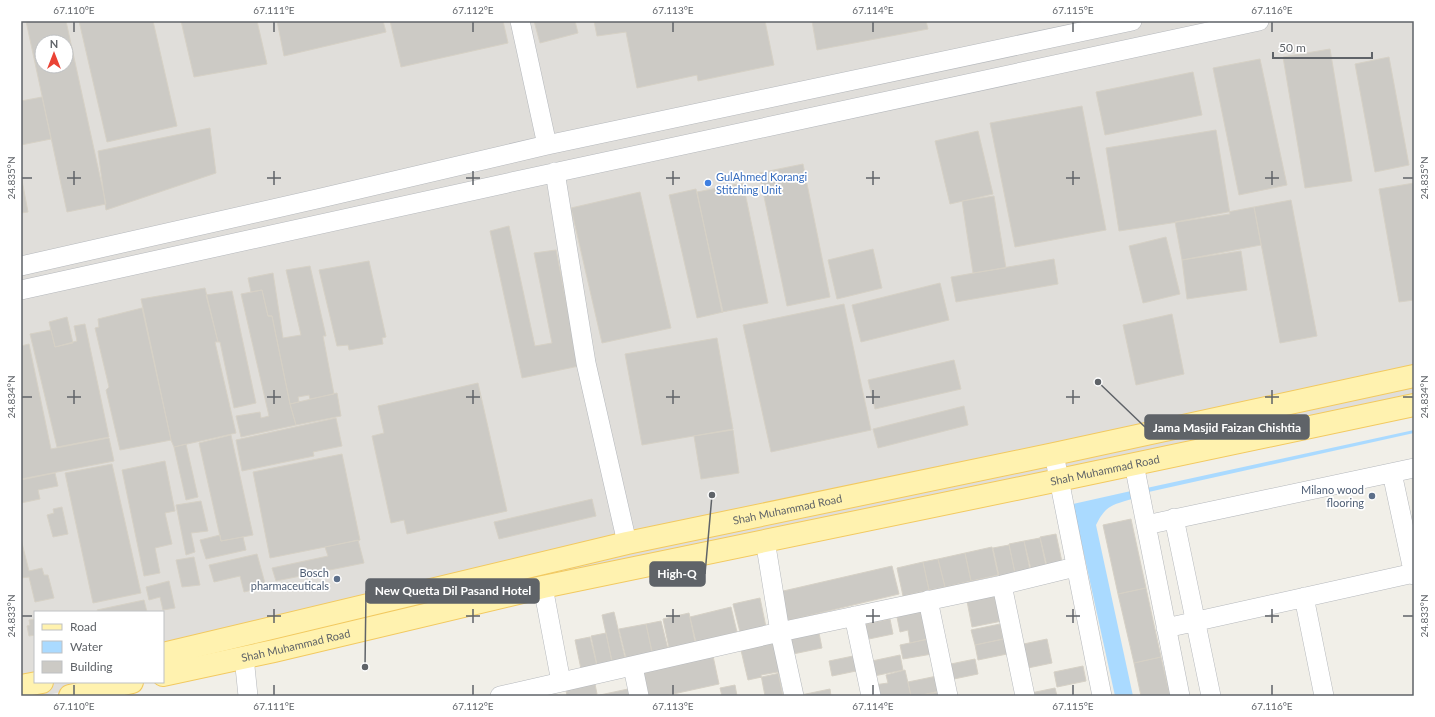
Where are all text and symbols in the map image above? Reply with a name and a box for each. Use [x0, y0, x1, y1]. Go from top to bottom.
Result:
text: 67.110°E [53, 4, 95, 16]
text: 67.111°E [253, 4, 295, 16]
text: 67.112°E [452, 4, 494, 16]
text: 67.113°E [652, 4, 694, 16]
text: 67.114°E [852, 4, 894, 16]
text: 67.115°E [1052, 4, 1094, 16]
text: 67.116°E [1251, 4, 1293, 16]
north arrow [34, 34, 74, 74]
scale bar [1273, 34, 1372, 60]
text: N [50, 37, 58, 50]
text: 50 m [1279, 40, 1306, 55]
text: 24.835°N [5, 156, 17, 200]
text: 24.835°N [1418, 156, 1430, 200]
place label: GulAhmed Korangi Stitching Unit [716, 170, 807, 196]
marker: GulAhmed Korangi Stitching Unit [703, 178, 713, 188]
text: 24.834°N [5, 375, 17, 419]
text: 24.834°N [1418, 375, 1430, 419]
callout: Jama Masjid Faizan Chishtia [1145, 415, 1309, 439]
text: Jama Masjid Faizan Chishtia [1153, 420, 1301, 435]
street label: Shah Muhammad Road [1049, 452, 1161, 488]
place label: Milano wood flooring [1301, 483, 1364, 509]
street label: Shah Muhammad Road [732, 491, 843, 527]
marker: Milano wood flooring [1367, 491, 1377, 501]
callout: High-Q [650, 562, 705, 586]
place label: Bosch pharmaceuticals [251, 566, 329, 592]
text: High-Q [657, 566, 697, 581]
marker: Bosch pharmaceuticals [332, 574, 342, 584]
callout: New Quetta Dil Pasand Hotel [366, 579, 539, 603]
text: New Quetta Dil Pasand Hotel [375, 583, 531, 598]
text: 24.833°N [5, 594, 17, 638]
text: 24.833°N [1418, 594, 1430, 638]
legend [34, 611, 164, 683]
text: Road [70, 619, 97, 634]
street label: Shah Muhammad Road [240, 626, 351, 664]
text: Water [70, 639, 103, 654]
text: Building [70, 659, 113, 674]
text: 67.110°E [53, 700, 95, 712]
text: 67.111°E [253, 700, 295, 712]
text: 67.112°E [452, 700, 494, 712]
text: 67.113°E [652, 700, 694, 712]
text: 67.114°E [852, 700, 894, 712]
text: 67.115°E [1052, 700, 1094, 712]
text: 67.116°E [1251, 700, 1293, 712]

